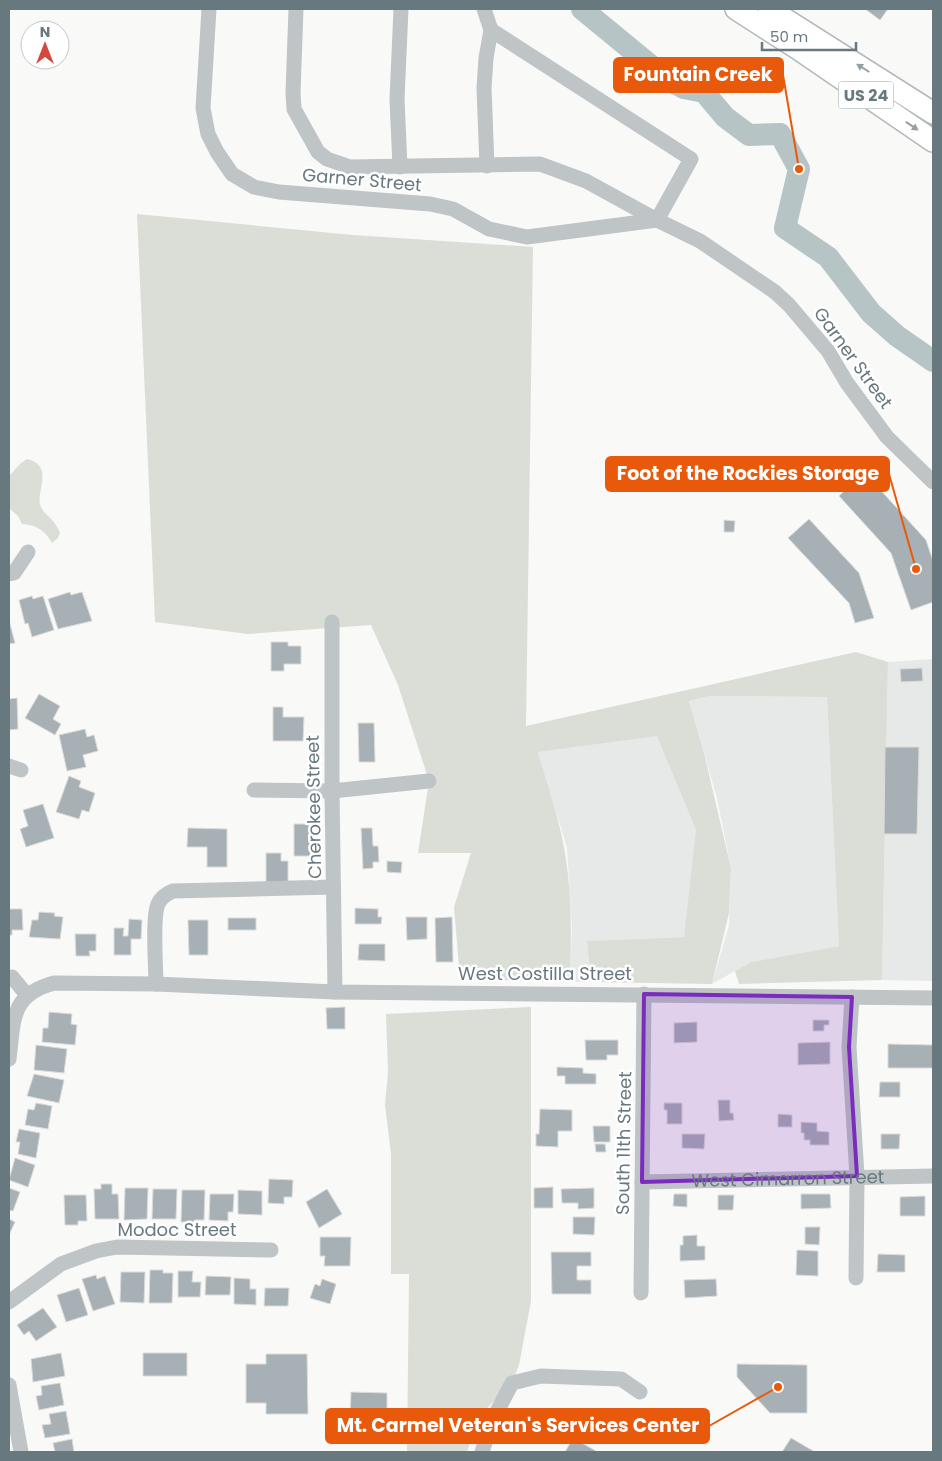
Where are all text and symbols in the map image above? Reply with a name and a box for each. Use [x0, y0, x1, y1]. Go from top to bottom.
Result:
north arrow [20, 20, 70, 70]
scale bar [762, 20, 856, 52]
text: N [40, 22, 50, 42]
text: 50 m [770, 26, 808, 47]
callout: Fountain Creek [614, 58, 783, 92]
text: Fountain Creek [624, 61, 773, 88]
one-way arrow [856, 63, 869, 73]
road number: US 24 [838, 82, 894, 108]
one-way arrow [905, 122, 919, 131]
street label: Garner Street [301, 162, 423, 197]
street label: Garner Street [808, 302, 899, 414]
callout: Foot of the Rockies Storage [606, 457, 889, 491]
text: Foot of the Rockies Storage [617, 460, 879, 487]
street label: Cherokee Street [300, 735, 327, 879]
street label: West Costilla Street [458, 961, 632, 986]
street label: South 11th Street [610, 1071, 637, 1215]
street label: West Cimarron Street [691, 1164, 885, 1193]
street label: Modoc Street [117, 1217, 237, 1242]
callout: Mt. Carmel Veteran's Services Center [326, 1409, 709, 1443]
text: Mt. Carmel Veteran's Services Center [337, 1412, 699, 1439]

